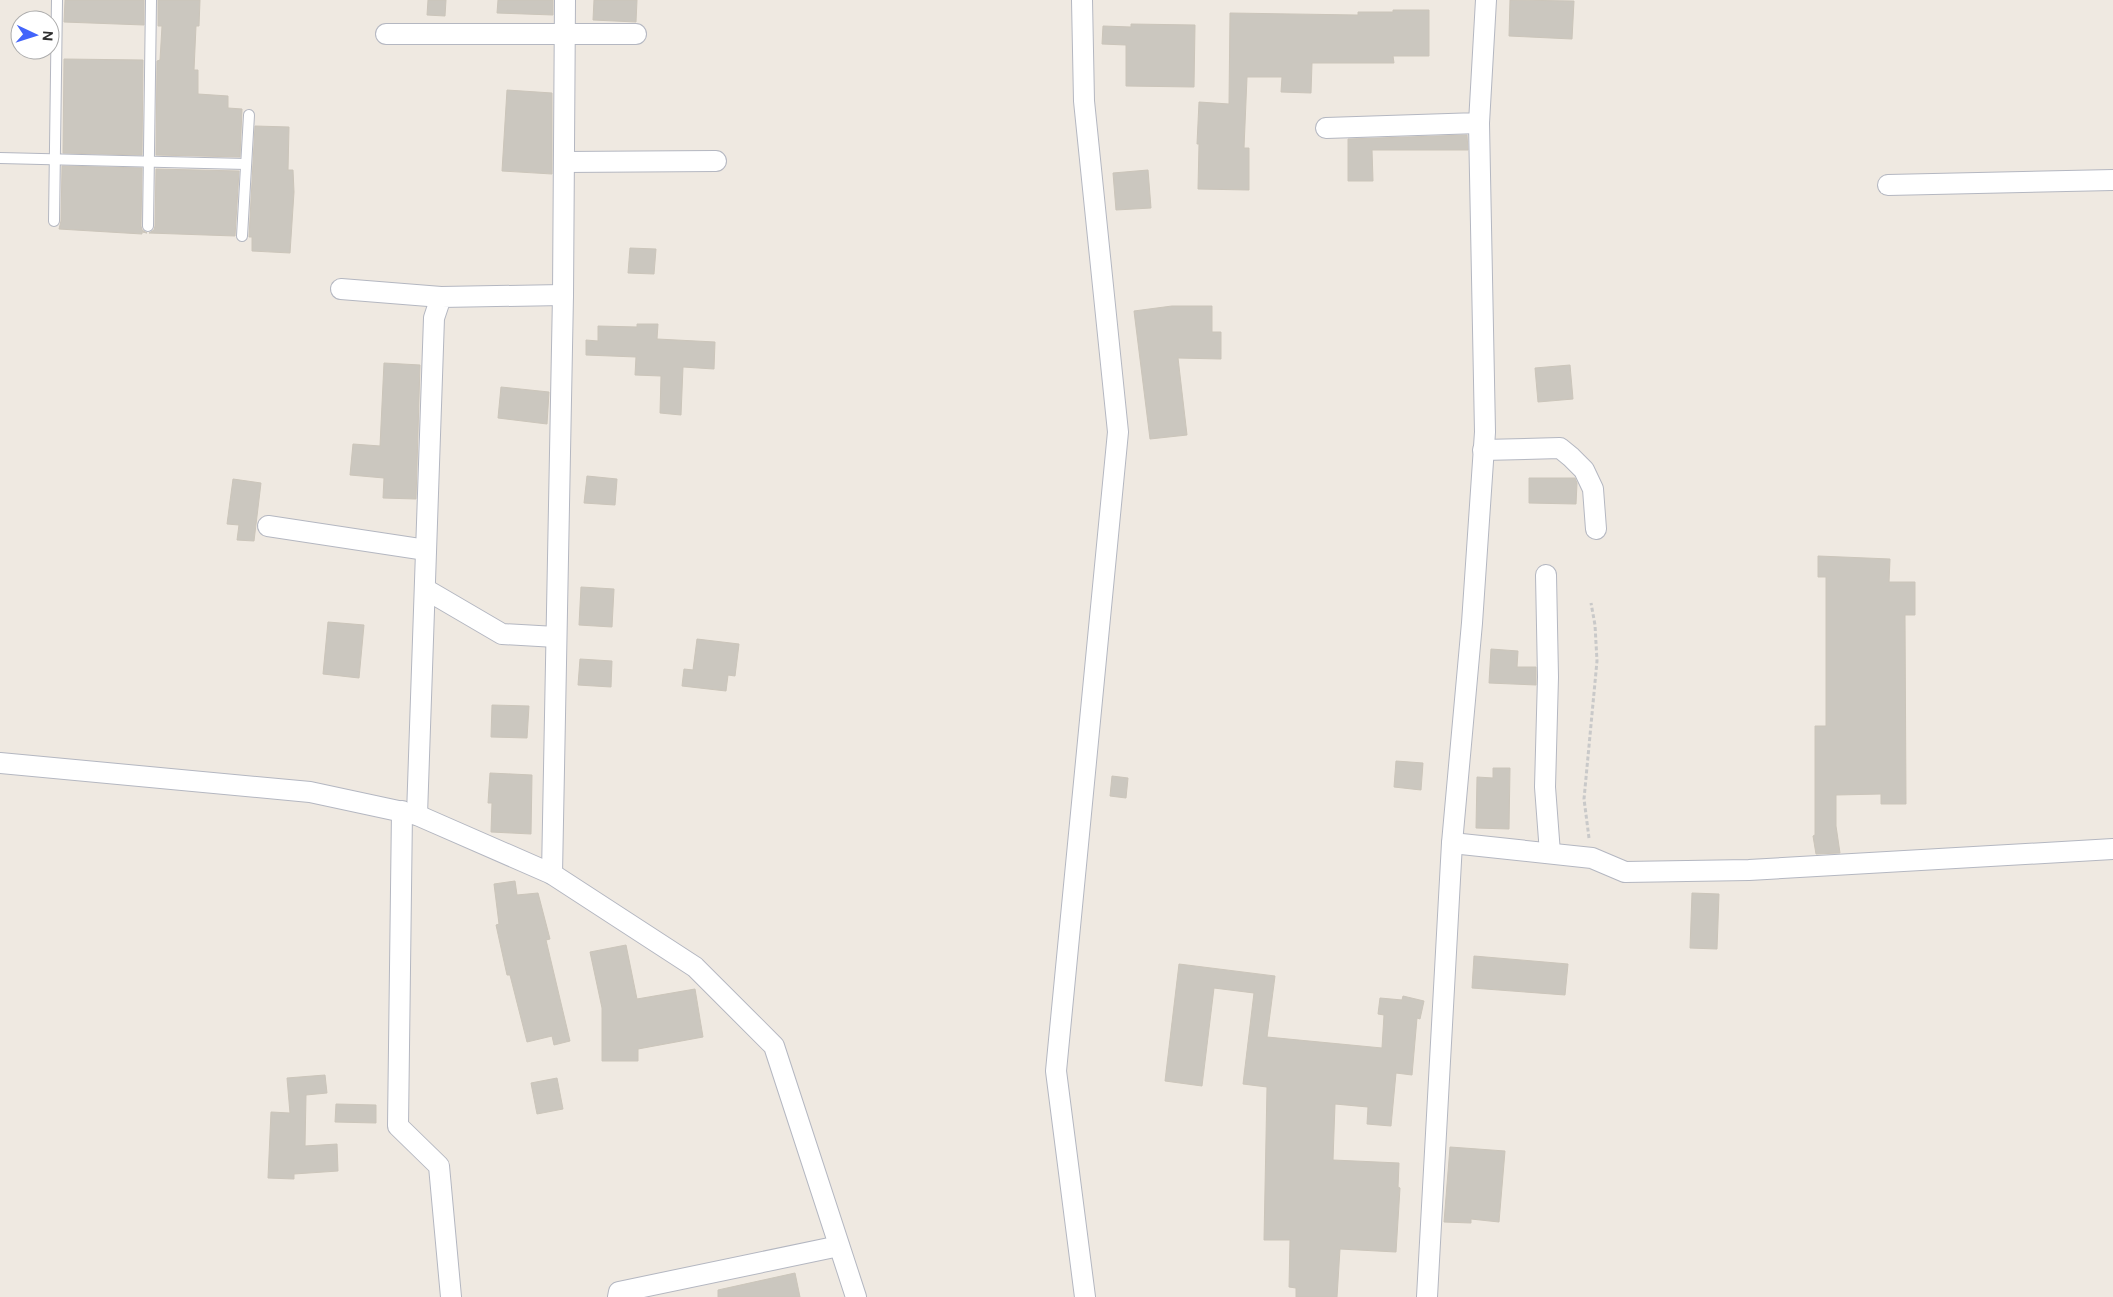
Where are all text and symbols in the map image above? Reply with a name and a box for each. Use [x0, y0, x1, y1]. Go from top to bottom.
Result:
north arrow [10, 10, 60, 60]
text: N [39, 30, 57, 42]

